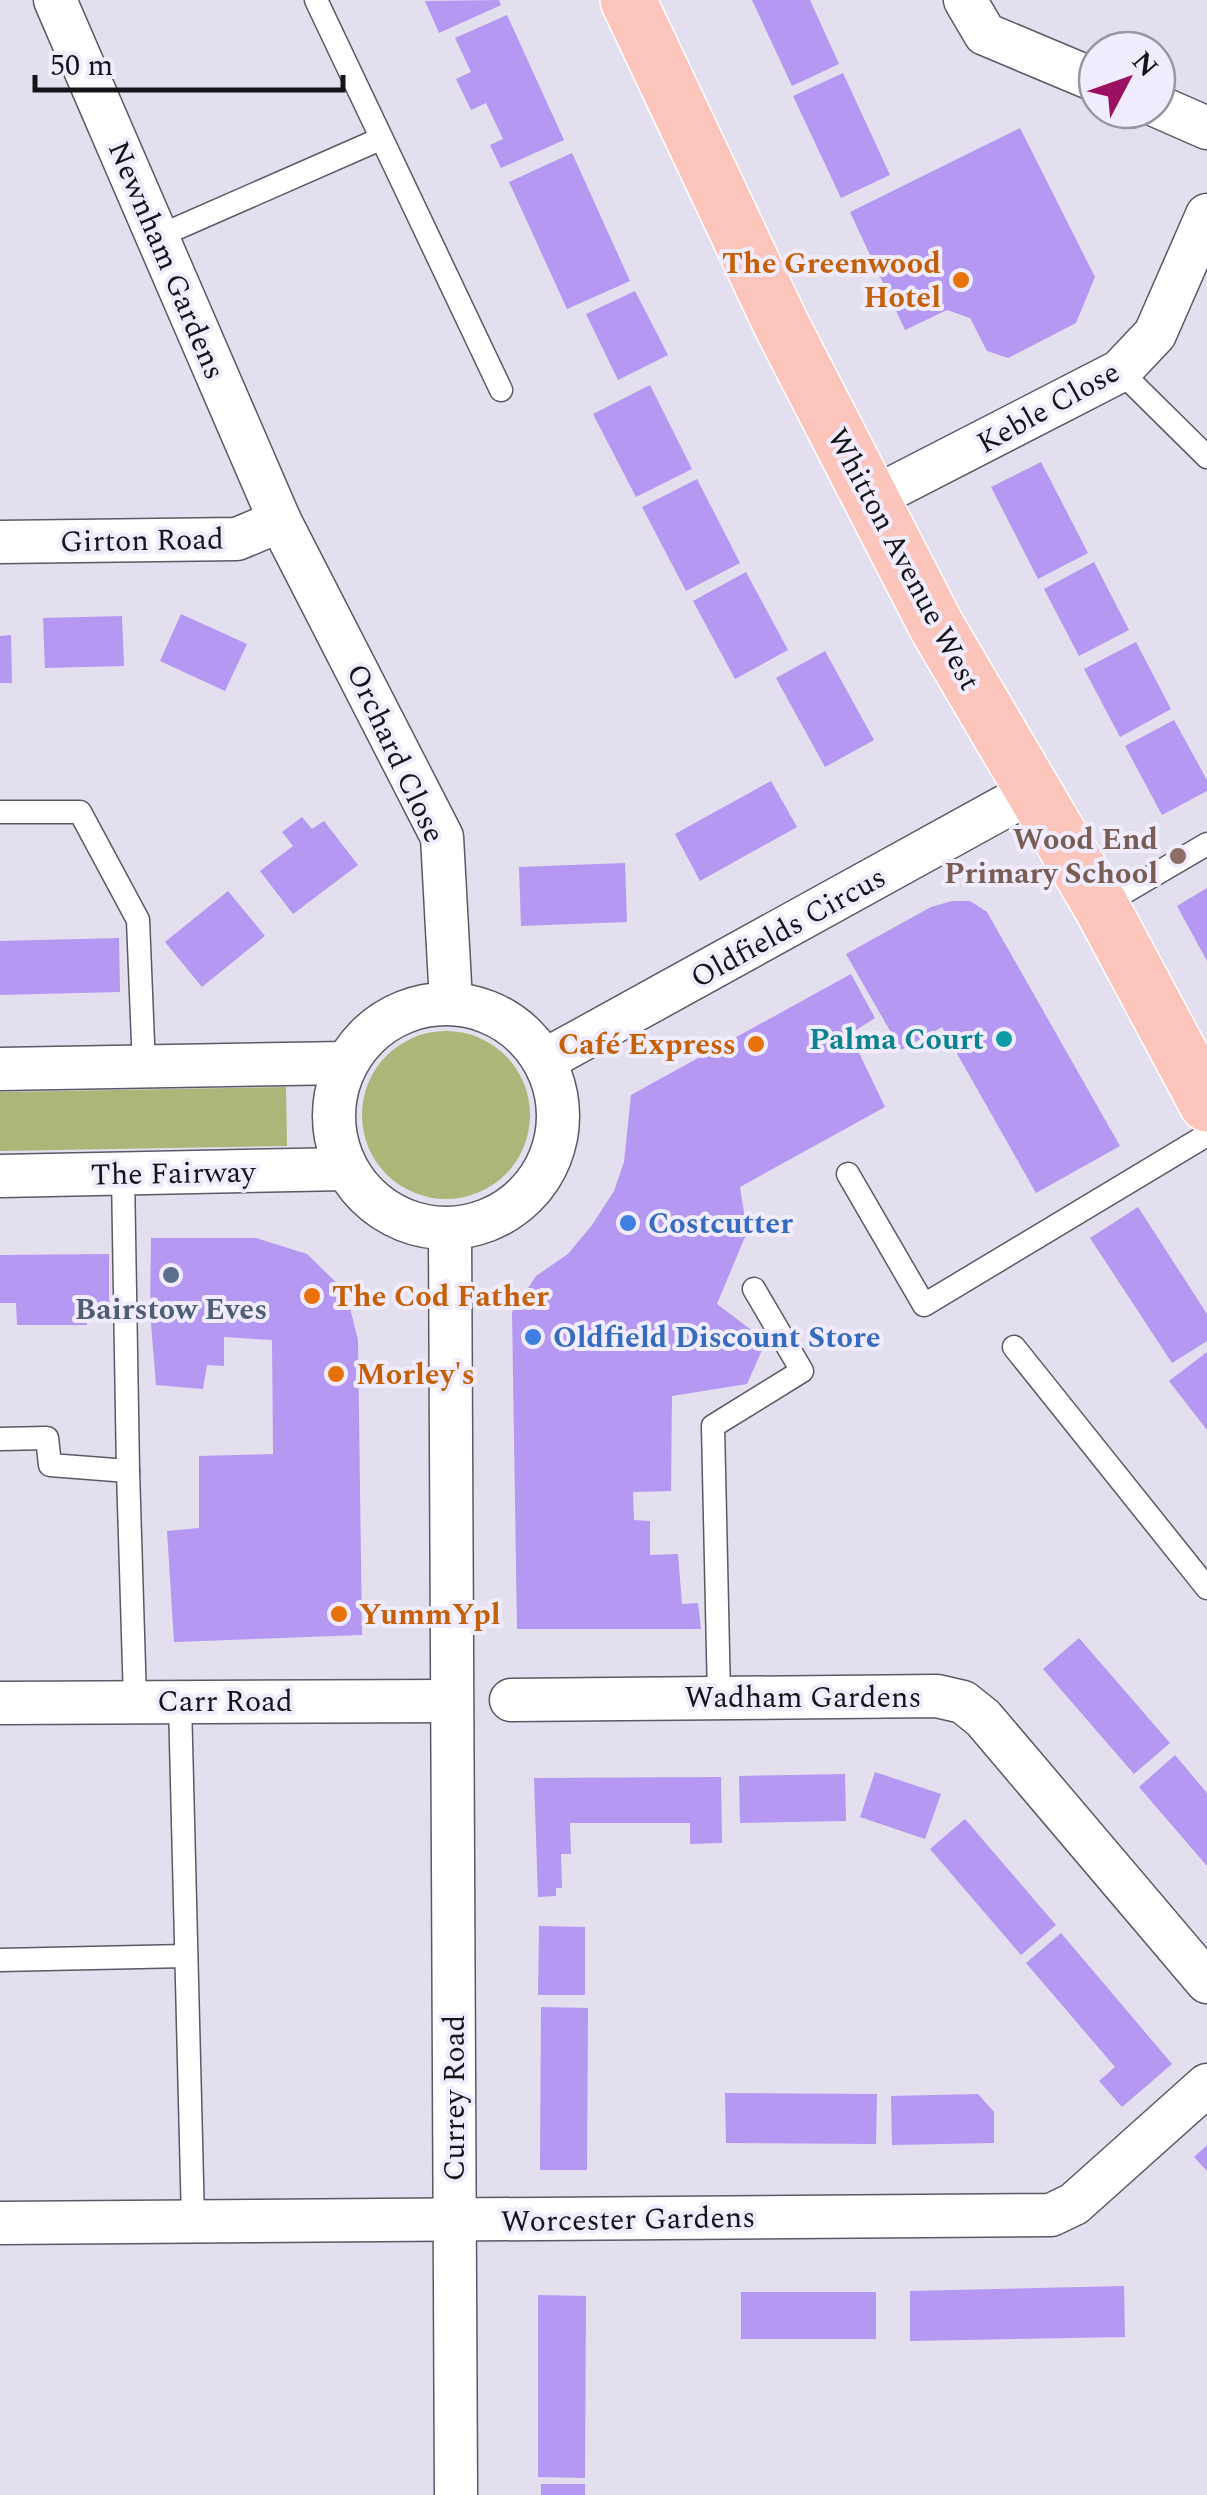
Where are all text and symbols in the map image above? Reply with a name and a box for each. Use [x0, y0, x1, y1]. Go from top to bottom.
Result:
scale bar [35, 30, 342, 92]
north arrow [1077, 30, 1177, 130]
text: N [1121, 42, 1168, 87]
text: 50 m [50, 43, 113, 89]
street label: Newnham Gardens [95, 134, 237, 387]
place label: The Greenwood Hotel [722, 241, 941, 321]
marker: The Greenwood Hotel [950, 269, 972, 291]
street label: Keble Close [968, 350, 1128, 466]
street label: Whitton Avenue West [814, 420, 992, 699]
street label: Girton Road [60, 517, 224, 565]
street label: Orchard Close [333, 656, 457, 851]
place label: Wood End Primary School [944, 817, 1158, 897]
marker: Wood End Primary School [1167, 845, 1189, 867]
street label: Oldfields Circus [682, 855, 895, 1001]
place label: Palma Court [809, 1017, 984, 1063]
place label: Café Express [558, 1022, 736, 1068]
marker: Palma Court [993, 1028, 1015, 1050]
marker: Café Express [745, 1033, 767, 1055]
street label: The Fairway [90, 1150, 258, 1198]
place label: Costcutter [648, 1201, 793, 1247]
marker: Costcutter [617, 1212, 639, 1234]
marker: Bairstow Eves [160, 1264, 182, 1286]
place label: The Cod Father [332, 1274, 549, 1320]
marker: The Cod Father [301, 1285, 323, 1307]
place label: Bairstow Eves [75, 1287, 267, 1333]
place label: Oldfield Discount Store [553, 1315, 881, 1361]
marker: Oldfield Discount Store [522, 1326, 544, 1348]
place label: Morley's [356, 1352, 475, 1398]
marker: Morley's [325, 1363, 347, 1385]
place label: YummYpl [359, 1592, 500, 1638]
marker: YummYpl [328, 1603, 350, 1625]
street label: Wadham Gardens [685, 1675, 921, 1721]
street label: Carr Road [157, 1679, 293, 1725]
street label: Currey Road [432, 2015, 478, 2181]
street label: Worcester Gardens [500, 2195, 756, 2245]

